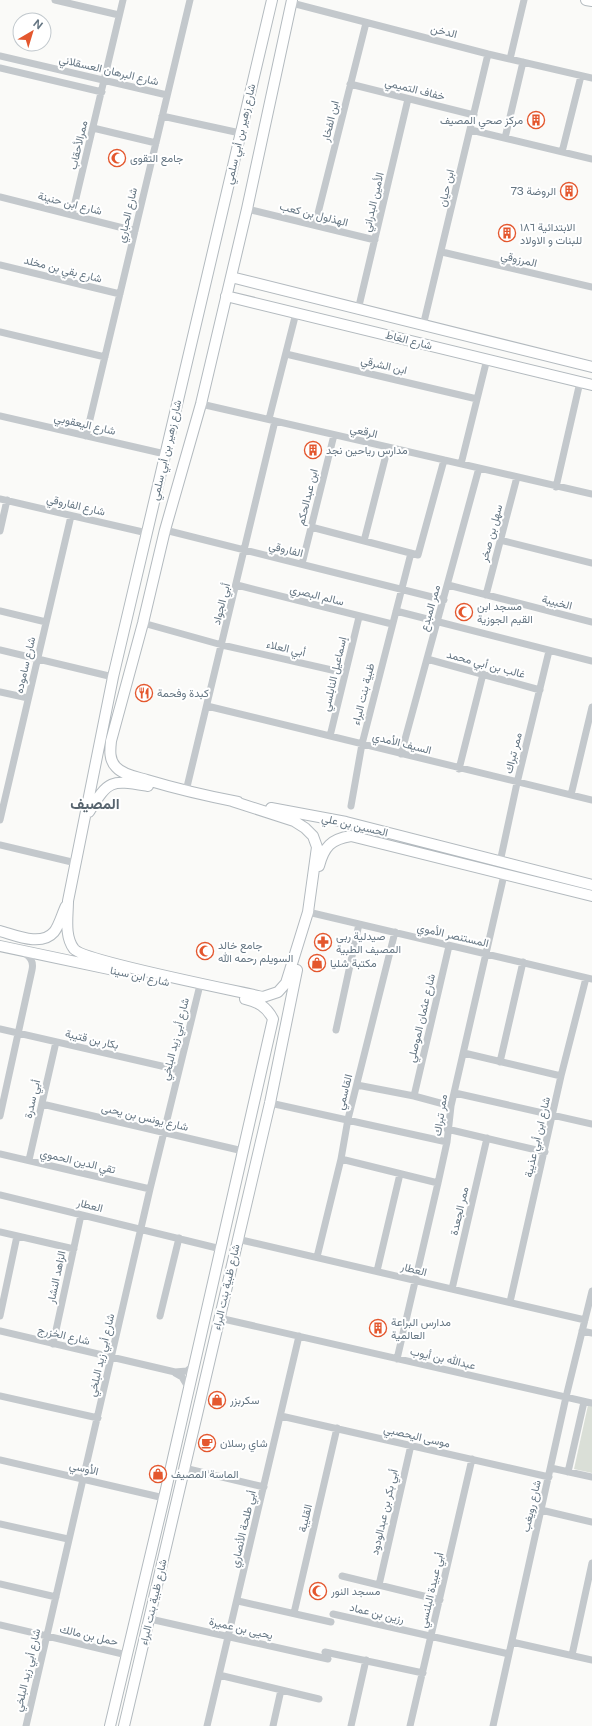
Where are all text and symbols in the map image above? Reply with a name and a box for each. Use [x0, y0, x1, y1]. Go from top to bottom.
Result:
north arrow [12, 12, 52, 52]
text: N [31, 17, 45, 31]
street label: الدخن [429, 22, 458, 41]
street label: شارع البرهان العسقلاني [57, 53, 160, 91]
street label: خفاف التميمي [383, 76, 446, 106]
street label: شارع زهير بن أبي سلمي [223, 82, 261, 186]
street label: ابن الفخار [319, 99, 342, 144]
building icon: مركز صحي المصيف [526, 110, 546, 130]
place label: مركز صحي المصيف [440, 114, 523, 130]
street label: ممرالأحقاب [67, 119, 90, 171]
mosque icon: جامع التقوى [107, 148, 127, 168]
place label: جامع التقوى [130, 152, 183, 166]
street label: ابن حيان [436, 168, 457, 208]
street label: الأمين البدراني [360, 171, 390, 234]
building icon: الروضة 73 [559, 181, 579, 201]
place label: الروضة 73 [510, 185, 556, 198]
street label: شارع الحباري [115, 186, 143, 245]
street label: شارع ابن حنينة [36, 189, 104, 219]
street label: الهذلول بن كعب [278, 200, 349, 229]
place label: الابتدائية ١٨٦ للبنات و الاولاد [520, 221, 582, 247]
building icon: الابتدائية ١٨٦ للبنات و الاولاد [497, 223, 517, 243]
street label: المرزوقي [499, 249, 538, 273]
street label: شارع بقي بن مخلد [22, 254, 104, 288]
street label: شارع الغاط [384, 328, 434, 354]
street label: ابن الشرقي [359, 354, 408, 380]
street label: شارع زهير بن أبي سلمي [149, 398, 187, 502]
street label: شارع اليعقوبي [52, 411, 117, 441]
street label: الرقعي [348, 422, 379, 444]
building icon: مدارس رياحين نجد [303, 440, 323, 460]
place label: مدارس رياحين نجد [326, 444, 408, 457]
street label: ابن عبدالحكم [294, 468, 322, 527]
street label: شارع الفاروقي [45, 492, 107, 522]
street label: سهل بن صخر [477, 503, 505, 564]
street label: الفاروقي [267, 539, 304, 563]
street label: أبي الجواد [210, 581, 236, 627]
street label: سالم البصري [288, 582, 346, 611]
street label: ممر المبدع [418, 583, 444, 633]
street label: الخبيبة [540, 592, 573, 612]
place label: مسجد ابن القيم الجوزية [477, 600, 533, 627]
mosque icon: مسجد ابن القيم الجوزية [454, 602, 474, 622]
street label: شارع ساموده [13, 635, 39, 695]
street label: إسماعيل النابلسي [320, 635, 352, 713]
street label: أبي العلاء [264, 638, 307, 662]
street label: غالب بن أبي محمد [444, 648, 527, 684]
street label: ظبية بنت البراء [350, 662, 377, 726]
restaurant icon: كبدة وفحمة [134, 683, 154, 703]
place label: كبدة وفحمة [157, 687, 209, 700]
street label: السيف الأمدي [370, 730, 433, 760]
street label: ممر تبراك [502, 731, 525, 775]
district label: المصيف [70, 795, 120, 813]
street label: الحسين بن علي [320, 812, 389, 842]
street label: المستنصر الأموي [415, 921, 490, 953]
place label: صيدلية ربى المصيف الطبية [336, 930, 401, 956]
pharmacy icon: صيدلية ربى المصيف الطبية [313, 932, 333, 952]
place label: جامع خالد السويلم رحمه الله [218, 939, 293, 966]
mosque icon: جامع خالد السويلم رحمه الله [195, 941, 215, 961]
shop icon: مكتبة شليا [307, 953, 327, 973]
place label: مكتبة شليا [330, 957, 377, 970]
street label: شارع ابن سينا [109, 964, 171, 990]
street label: شارع عثمان الموصلي [405, 972, 441, 1064]
street label: شارع أبي زيد البلخي [159, 996, 195, 1083]
street label: بكار بن قتيبة [64, 1027, 120, 1052]
street label: القاسمي [334, 1073, 358, 1112]
street label: أبي سدرة [22, 1078, 46, 1120]
street label: ممر تبراك [431, 1093, 450, 1137]
street label: شارع ابن أبي عذيبة [522, 1095, 556, 1179]
street label: شارع يونس بن يحىى [100, 1101, 190, 1135]
street label: تقي الدين الحموي [38, 1146, 117, 1179]
street label: ممر الجعدة [448, 1185, 471, 1237]
street label: العطار [75, 1196, 104, 1215]
street label: شارع ظبية بنت البراء [210, 1242, 244, 1332]
street label: الزاهد النشار [44, 1250, 68, 1305]
street label: العطار [399, 1260, 428, 1279]
street label: شارع أبي زيد البلخي [86, 1312, 120, 1399]
place label: مدارس البراعة العالمية [391, 1316, 451, 1342]
building icon: مدارس البراعة العالمية [368, 1318, 388, 1338]
street label: شارع الخزرج [36, 1323, 92, 1349]
street label: عبدالله بن أيوب [409, 1345, 477, 1372]
shop icon: سكربزر [207, 1390, 227, 1410]
place label: سكربزر [229, 1394, 260, 1407]
street label: موسى اليحصبي [382, 1423, 452, 1453]
cafe icon: شاي رسلان [197, 1433, 217, 1453]
place label: شاي رسلان [220, 1437, 268, 1453]
street label: الأوسي [67, 1459, 100, 1481]
shop icon: الماسة المصيف [148, 1464, 168, 1484]
street label: أبي بكر بن عبدالودود [368, 1467, 404, 1557]
place label: الماسة المصيف [171, 1468, 239, 1481]
street label: شارع رويغب [519, 1478, 545, 1534]
street label: أبي طلحة الأنصاري [228, 1489, 262, 1570]
street label: القليبة [296, 1503, 315, 1533]
street label: أبي عبيدة البلنسي [416, 1551, 450, 1630]
street label: شارع ظبية بنت البراء [137, 1557, 171, 1647]
mosque icon: مسجد النور [308, 1581, 328, 1601]
place label: مسجد النور [330, 1585, 380, 1598]
street label: رزين بن عماد [348, 1601, 406, 1626]
street label: يحيى بن عميرة [208, 1615, 274, 1642]
street label: حمل بن مالك [58, 1622, 119, 1649]
street label: شارع أبي زيد البلخي [12, 1627, 46, 1714]

